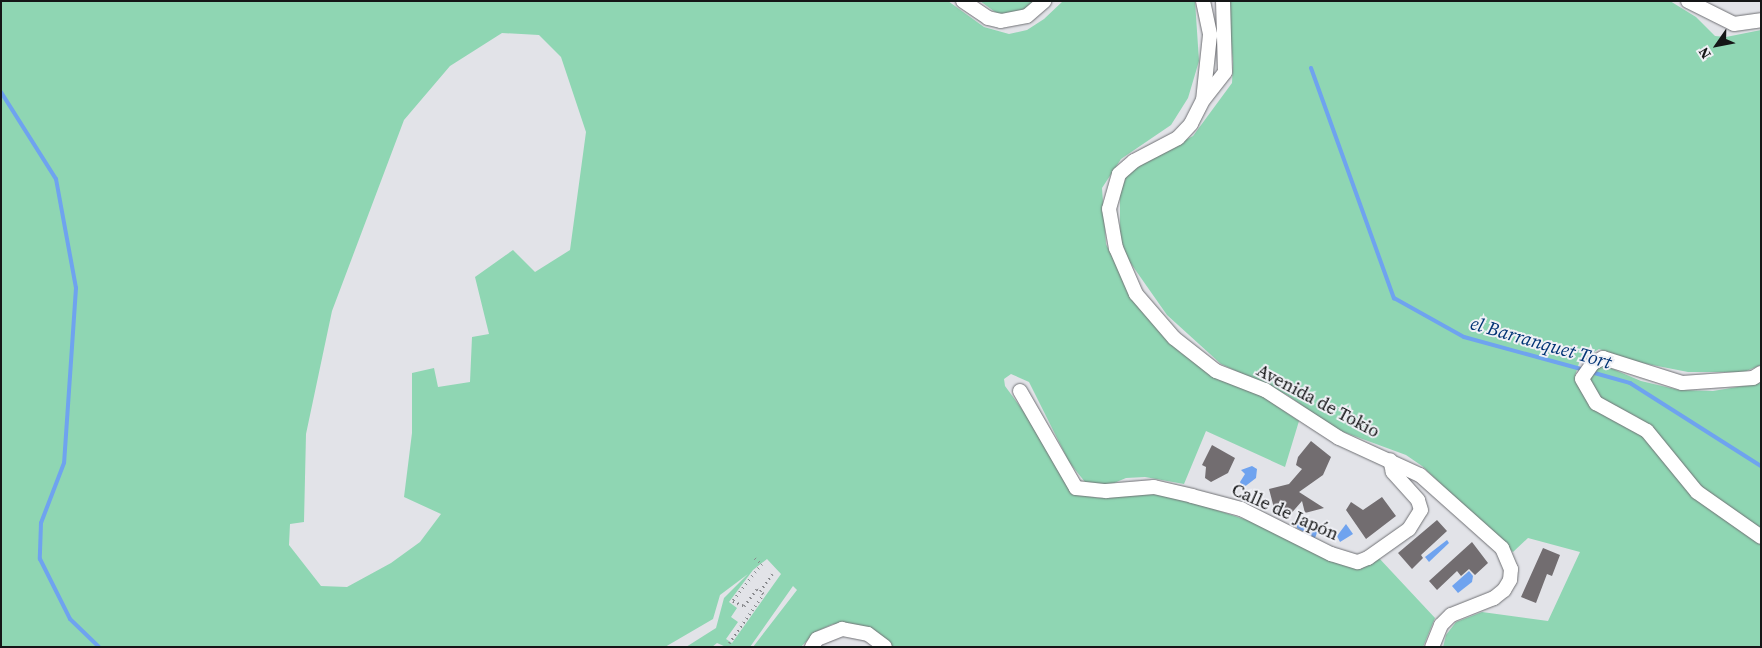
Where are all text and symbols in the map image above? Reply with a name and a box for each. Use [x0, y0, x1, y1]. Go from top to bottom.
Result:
north arrow [1692, 20, 1742, 70]
text: N [1693, 43, 1716, 63]
water label: el Barranquet Tort [1468, 312, 1614, 374]
street label: Avenida de Tokio [1253, 359, 1383, 443]
street label: Calle de Japón [1228, 479, 1342, 545]

